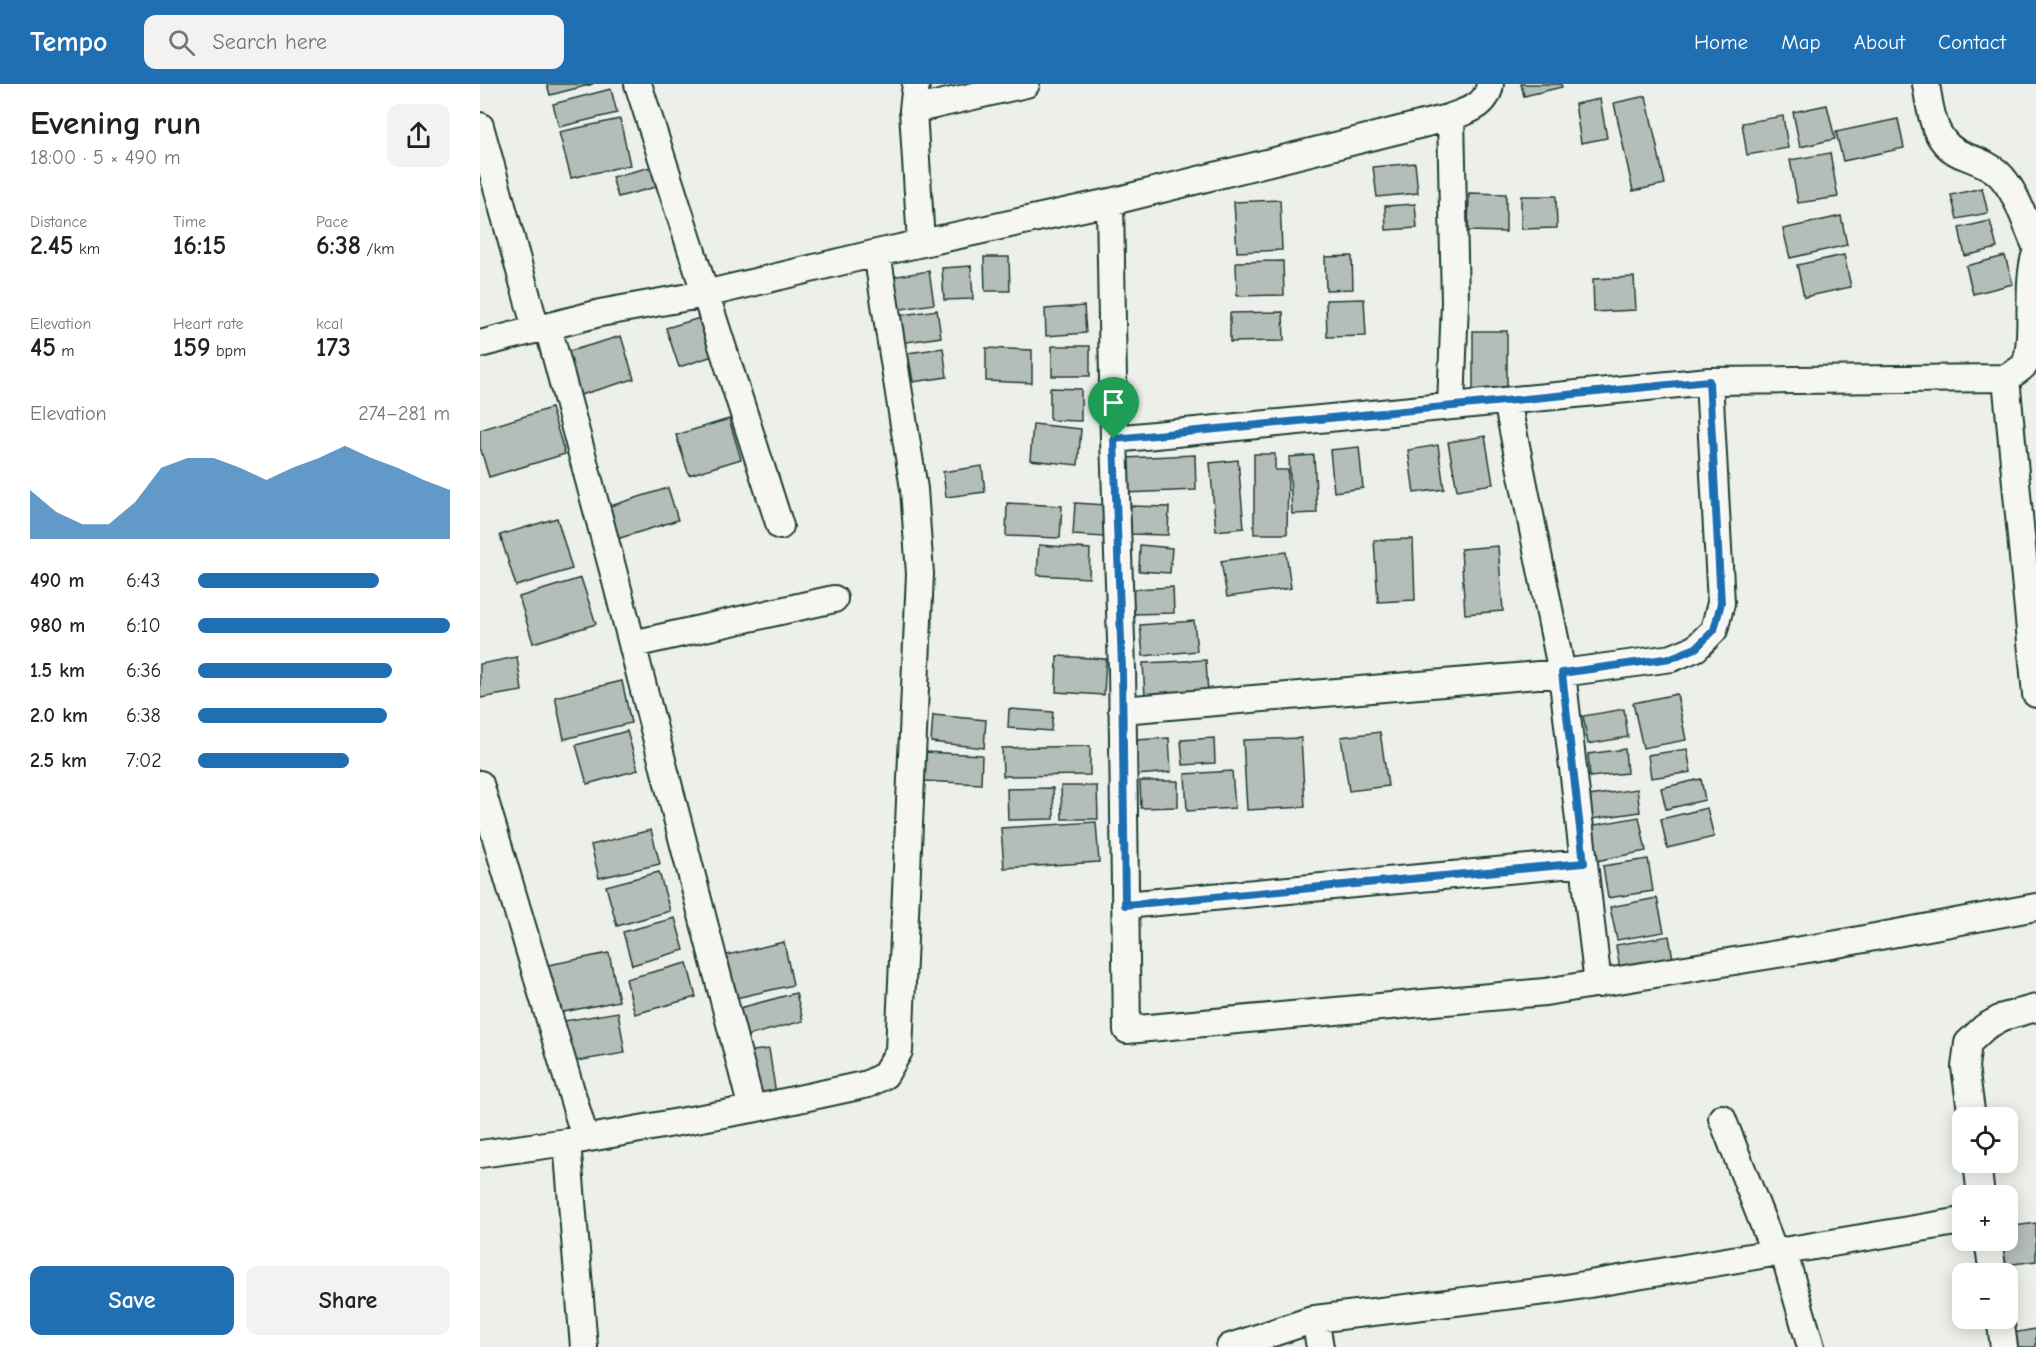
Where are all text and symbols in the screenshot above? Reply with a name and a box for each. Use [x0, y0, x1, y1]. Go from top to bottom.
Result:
search box [144, 15, 564, 69]
text: Tempo [30, 26, 108, 58]
icon: search [165, 26, 198, 59]
text: Search here [213, 29, 327, 55]
text: Home [1694, 30, 1748, 54]
text: Map [1781, 30, 1821, 54]
text: About [1854, 30, 1905, 54]
text: Contact [1938, 30, 2006, 54]
text: Evening run [30, 104, 201, 142]
button: share [387, 104, 450, 167]
text: 18:00 · 5 × 490 m [30, 146, 181, 169]
text: Distance [30, 213, 87, 231]
text: Time [173, 213, 206, 231]
text: Pace [316, 213, 348, 231]
text: 2.45 [30, 231, 74, 261]
text: 16:15 [173, 231, 226, 261]
text: 6:38 [316, 231, 361, 261]
text: km [74, 240, 100, 258]
text: /km [361, 240, 394, 258]
text: Elevation [30, 315, 91, 333]
text: Heart rate [173, 315, 244, 333]
text: kcal [316, 315, 343, 333]
text: 45 [30, 333, 56, 363]
text: 159 [173, 333, 211, 363]
text: 173 [316, 333, 351, 363]
text: m [56, 342, 75, 360]
text: bpm [211, 342, 246, 360]
pin [1088, 377, 1139, 439]
icon: arrive [1097, 386, 1130, 419]
text: Elevation [30, 402, 107, 425]
text: 274–281 m [358, 402, 450, 425]
text: 490 m [30, 569, 84, 592]
text: 6:43 [126, 569, 160, 592]
text: 980 m [30, 614, 85, 637]
text: 6:10 [126, 614, 161, 637]
text: 1.5 km [30, 659, 85, 682]
text: 6:36 [126, 659, 161, 682]
text: 2.0 km [30, 704, 88, 727]
text: 6:38 [126, 704, 161, 727]
text: 2.5 km [30, 749, 87, 772]
text: 7:02 [126, 749, 162, 772]
map controls [1952, 1107, 2018, 1329]
button: locate [1952, 1107, 2018, 1173]
button: + [1952, 1185, 2018, 1251]
button: − [1952, 1263, 2018, 1329]
button: Save [30, 1266, 234, 1335]
button: Share [246, 1266, 450, 1335]

